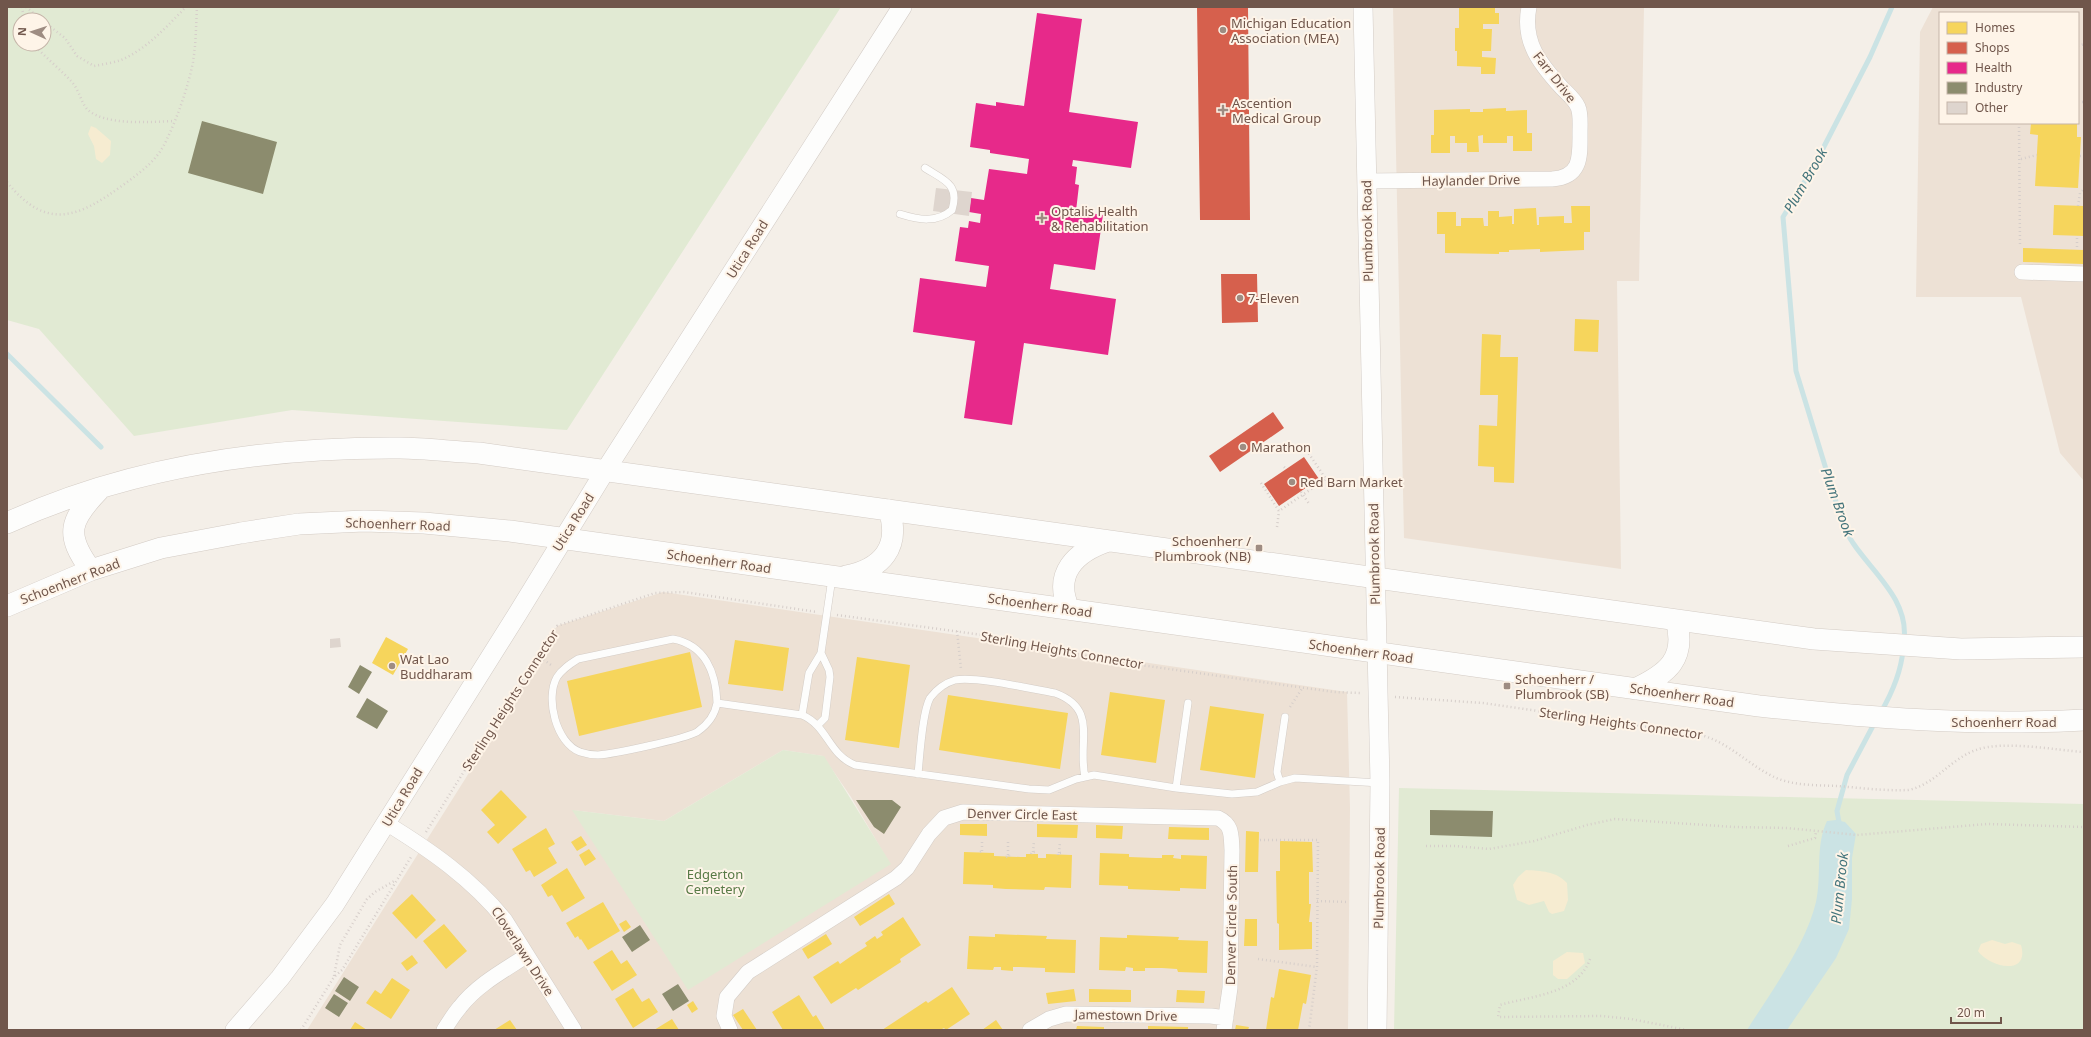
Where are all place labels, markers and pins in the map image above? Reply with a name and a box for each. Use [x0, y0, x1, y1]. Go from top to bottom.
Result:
place label: Michigan Education Association (MEA) [1231, 14, 1351, 47]
marker: Michigan Education Association (MEA) [1218, 25, 1228, 35]
place label: Ascention Medical Group [1232, 94, 1321, 127]
marker: Ascention Medical Group [1217, 104, 1229, 116]
place label: Optalis Health & Rehabilitation [1051, 202, 1149, 235]
marker: Optalis Health & Rehabilitation [1036, 212, 1048, 224]
place label: 7-Eleven [1248, 289, 1299, 307]
marker: 7-Eleven [1235, 293, 1245, 303]
place label: Marathon [1251, 438, 1311, 456]
marker: Marathon [1238, 442, 1248, 452]
place label: Red Barn Market [1300, 473, 1403, 491]
marker: Red Barn Market [1287, 477, 1297, 487]
place label: Schoenherr / Plumbrook (NB) [1154, 532, 1251, 565]
marker: Schoenherr / Plumbrook (NB) [1254, 543, 1264, 553]
place label: Wat Lao Buddharam [400, 650, 472, 683]
marker: Wat Lao Buddharam [387, 661, 397, 671]
place label: Schoenherr / Plumbrook (SB) [1515, 670, 1609, 703]
marker: Schoenherr / Plumbrook (SB) [1502, 681, 1512, 691]

